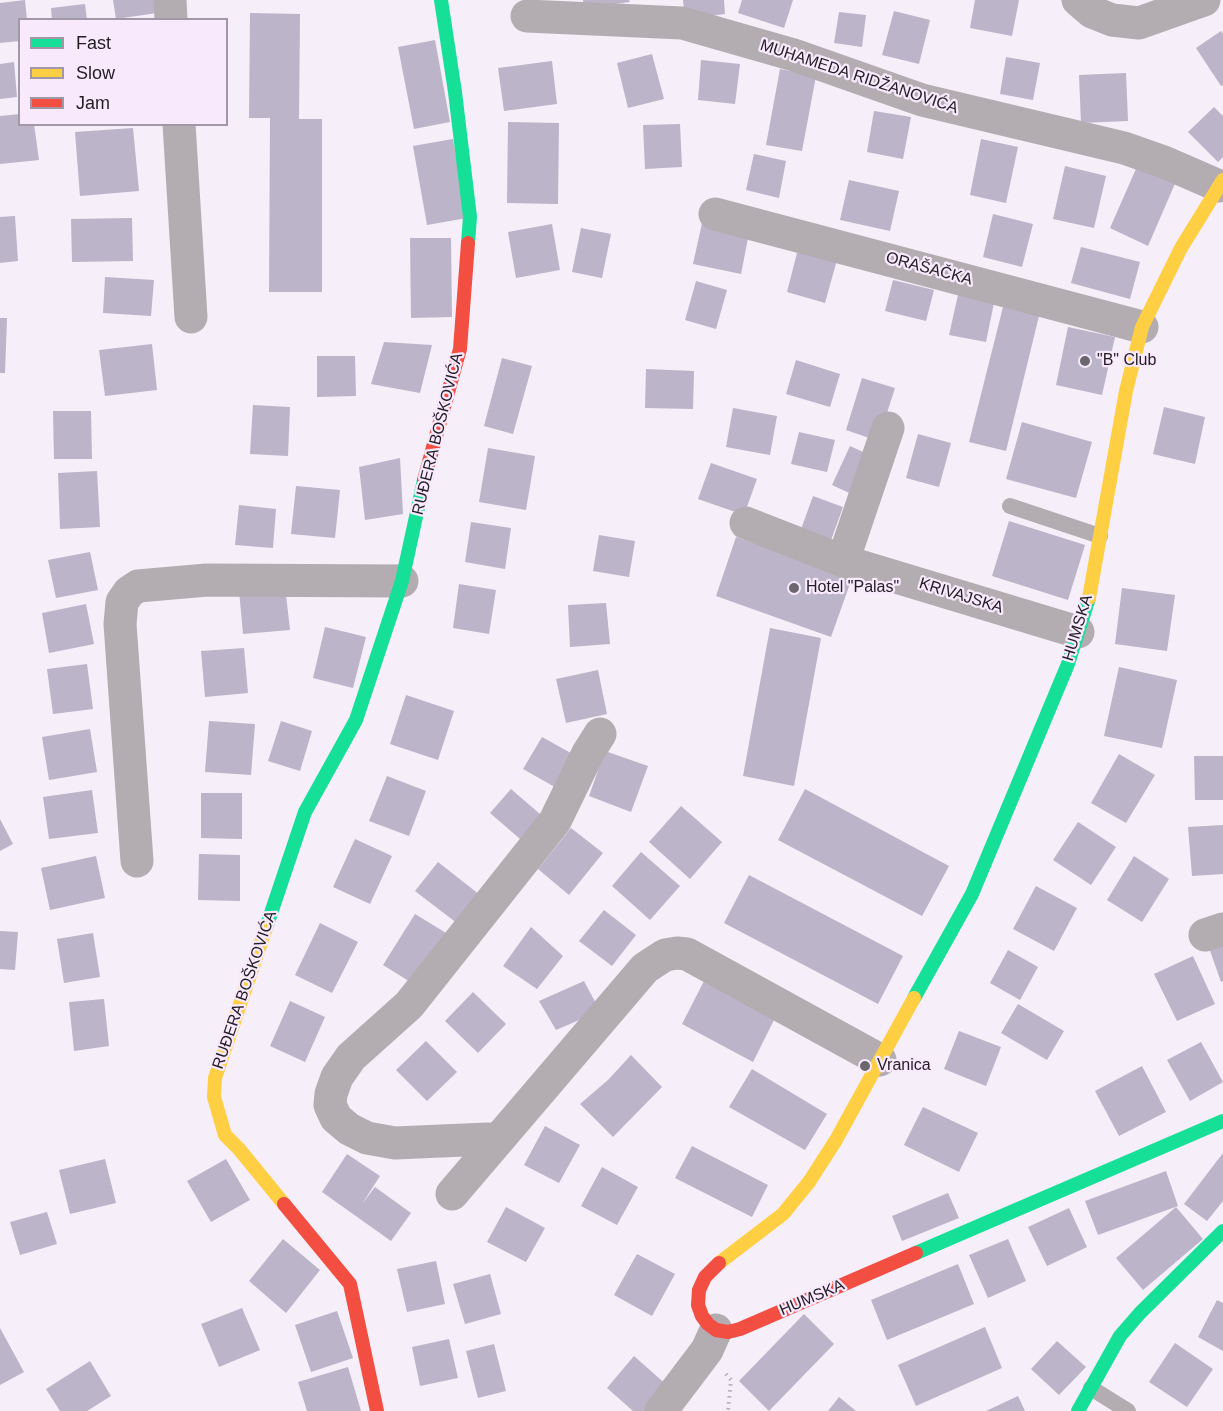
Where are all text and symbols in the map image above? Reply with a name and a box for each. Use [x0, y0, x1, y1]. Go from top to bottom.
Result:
legend [18, 18, 228, 126]
text: Fast [76, 33, 111, 53]
street label: MUHAMEDA RIDŽANOVIĆA [758, 36, 960, 118]
text: Slow [76, 63, 115, 83]
text: Jam [76, 93, 110, 113]
street label: ORAŠAČKA [884, 248, 974, 290]
street label: RUĐERA BOŠKOVIĆA [409, 351, 467, 517]
place label: "B" Club [1097, 351, 1156, 371]
marker: "B" Club [1078, 354, 1092, 368]
street label: KRIVAJSKA [917, 574, 1005, 618]
place label: Hotel "Palas" [806, 578, 899, 598]
marker: Hotel "Palas" [787, 581, 801, 595]
street label: HUMSKA [1059, 592, 1097, 664]
street label: RUĐERA BOŠKOVIĆA [209, 908, 281, 1072]
place label: Vranica [877, 1056, 931, 1076]
marker: Vranica [858, 1059, 872, 1073]
street label: HUMSKA [777, 1276, 847, 1320]

